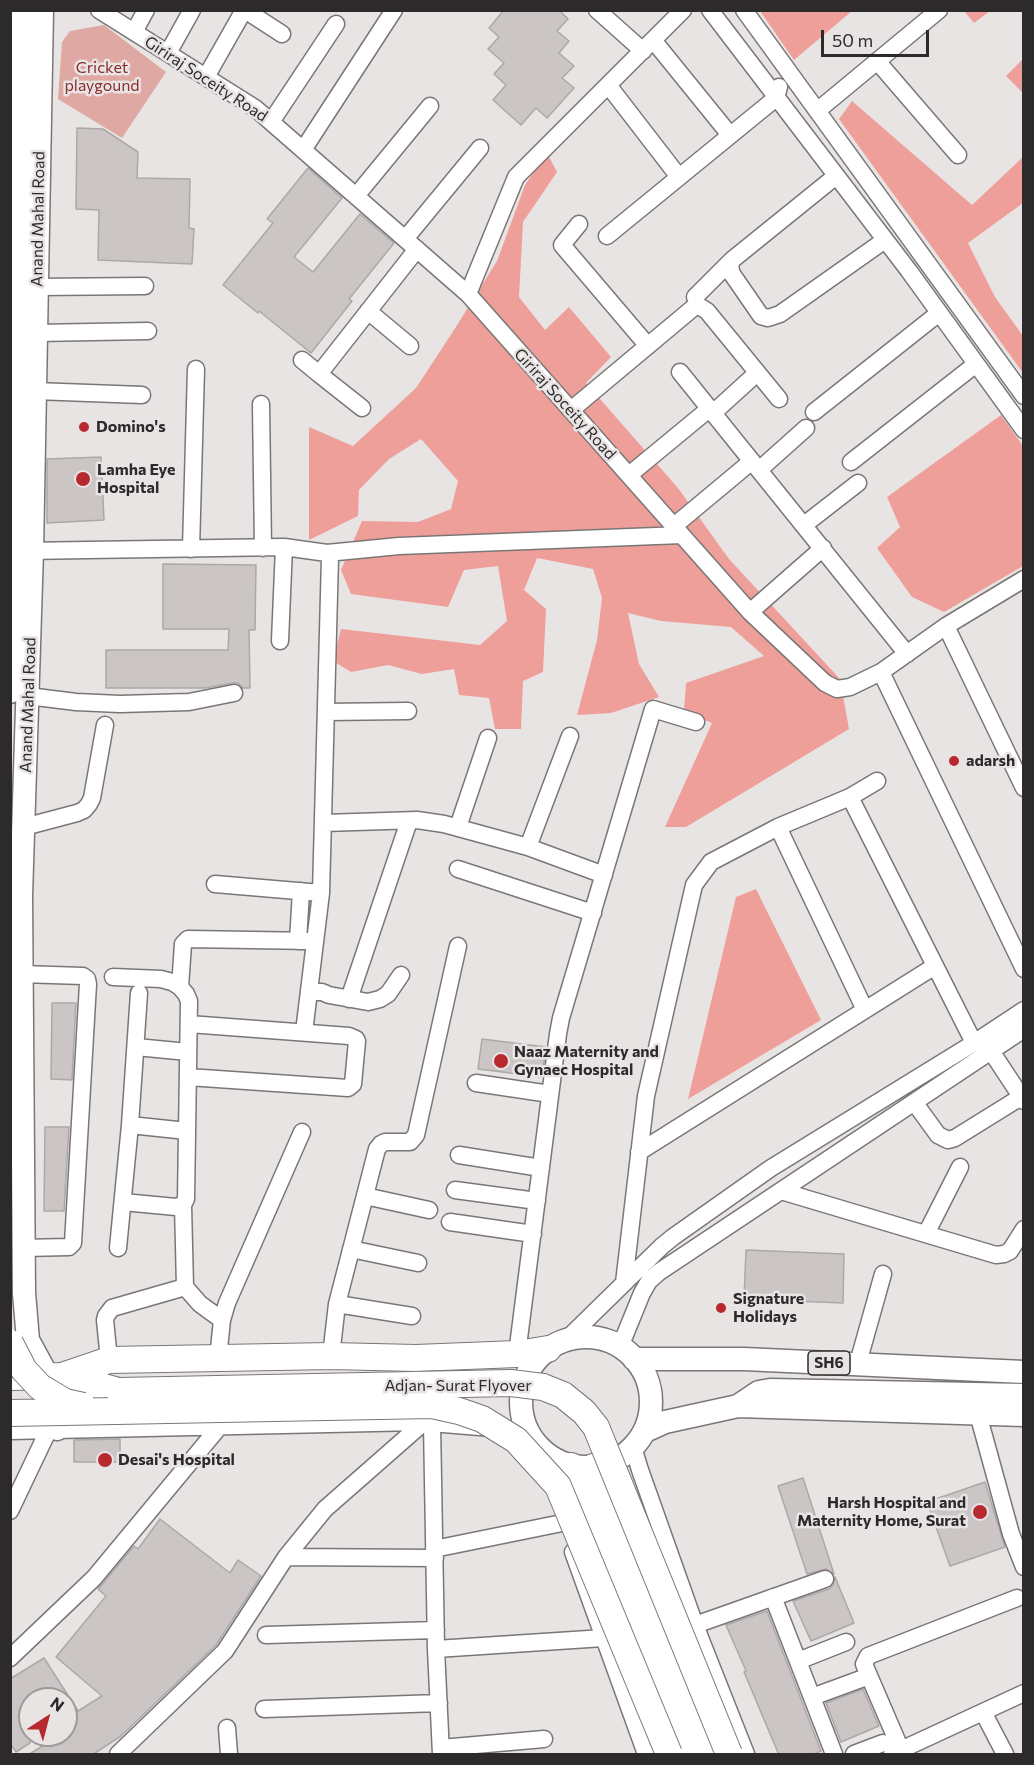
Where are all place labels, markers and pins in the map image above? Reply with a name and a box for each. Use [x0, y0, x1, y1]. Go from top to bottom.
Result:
place label: Domino's [96, 417, 166, 437]
marker: Domino's [77, 420, 91, 434]
place label: Lamha Eye Hospital [97, 460, 175, 498]
marker: Lamha Eye Hospital [74, 470, 92, 488]
place label: adarsh [966, 751, 1015, 771]
marker: adarsh [947, 754, 961, 768]
place label: Naaz Maternity and Gynaec Hospital [514, 1042, 659, 1080]
marker: Naaz Maternity and Gynaec Hospital [492, 1052, 510, 1070]
place label: Signature Holidays [733, 1289, 804, 1327]
marker: Signature Holidays [714, 1301, 728, 1315]
place label: Desai's Hospital [118, 1450, 235, 1470]
marker: Desai's Hospital [96, 1451, 114, 1469]
place label: Harsh Hospital and Maternity Home, Surat [797, 1493, 966, 1531]
marker: Harsh Hospital and Maternity Home, Surat [971, 1503, 989, 1521]

